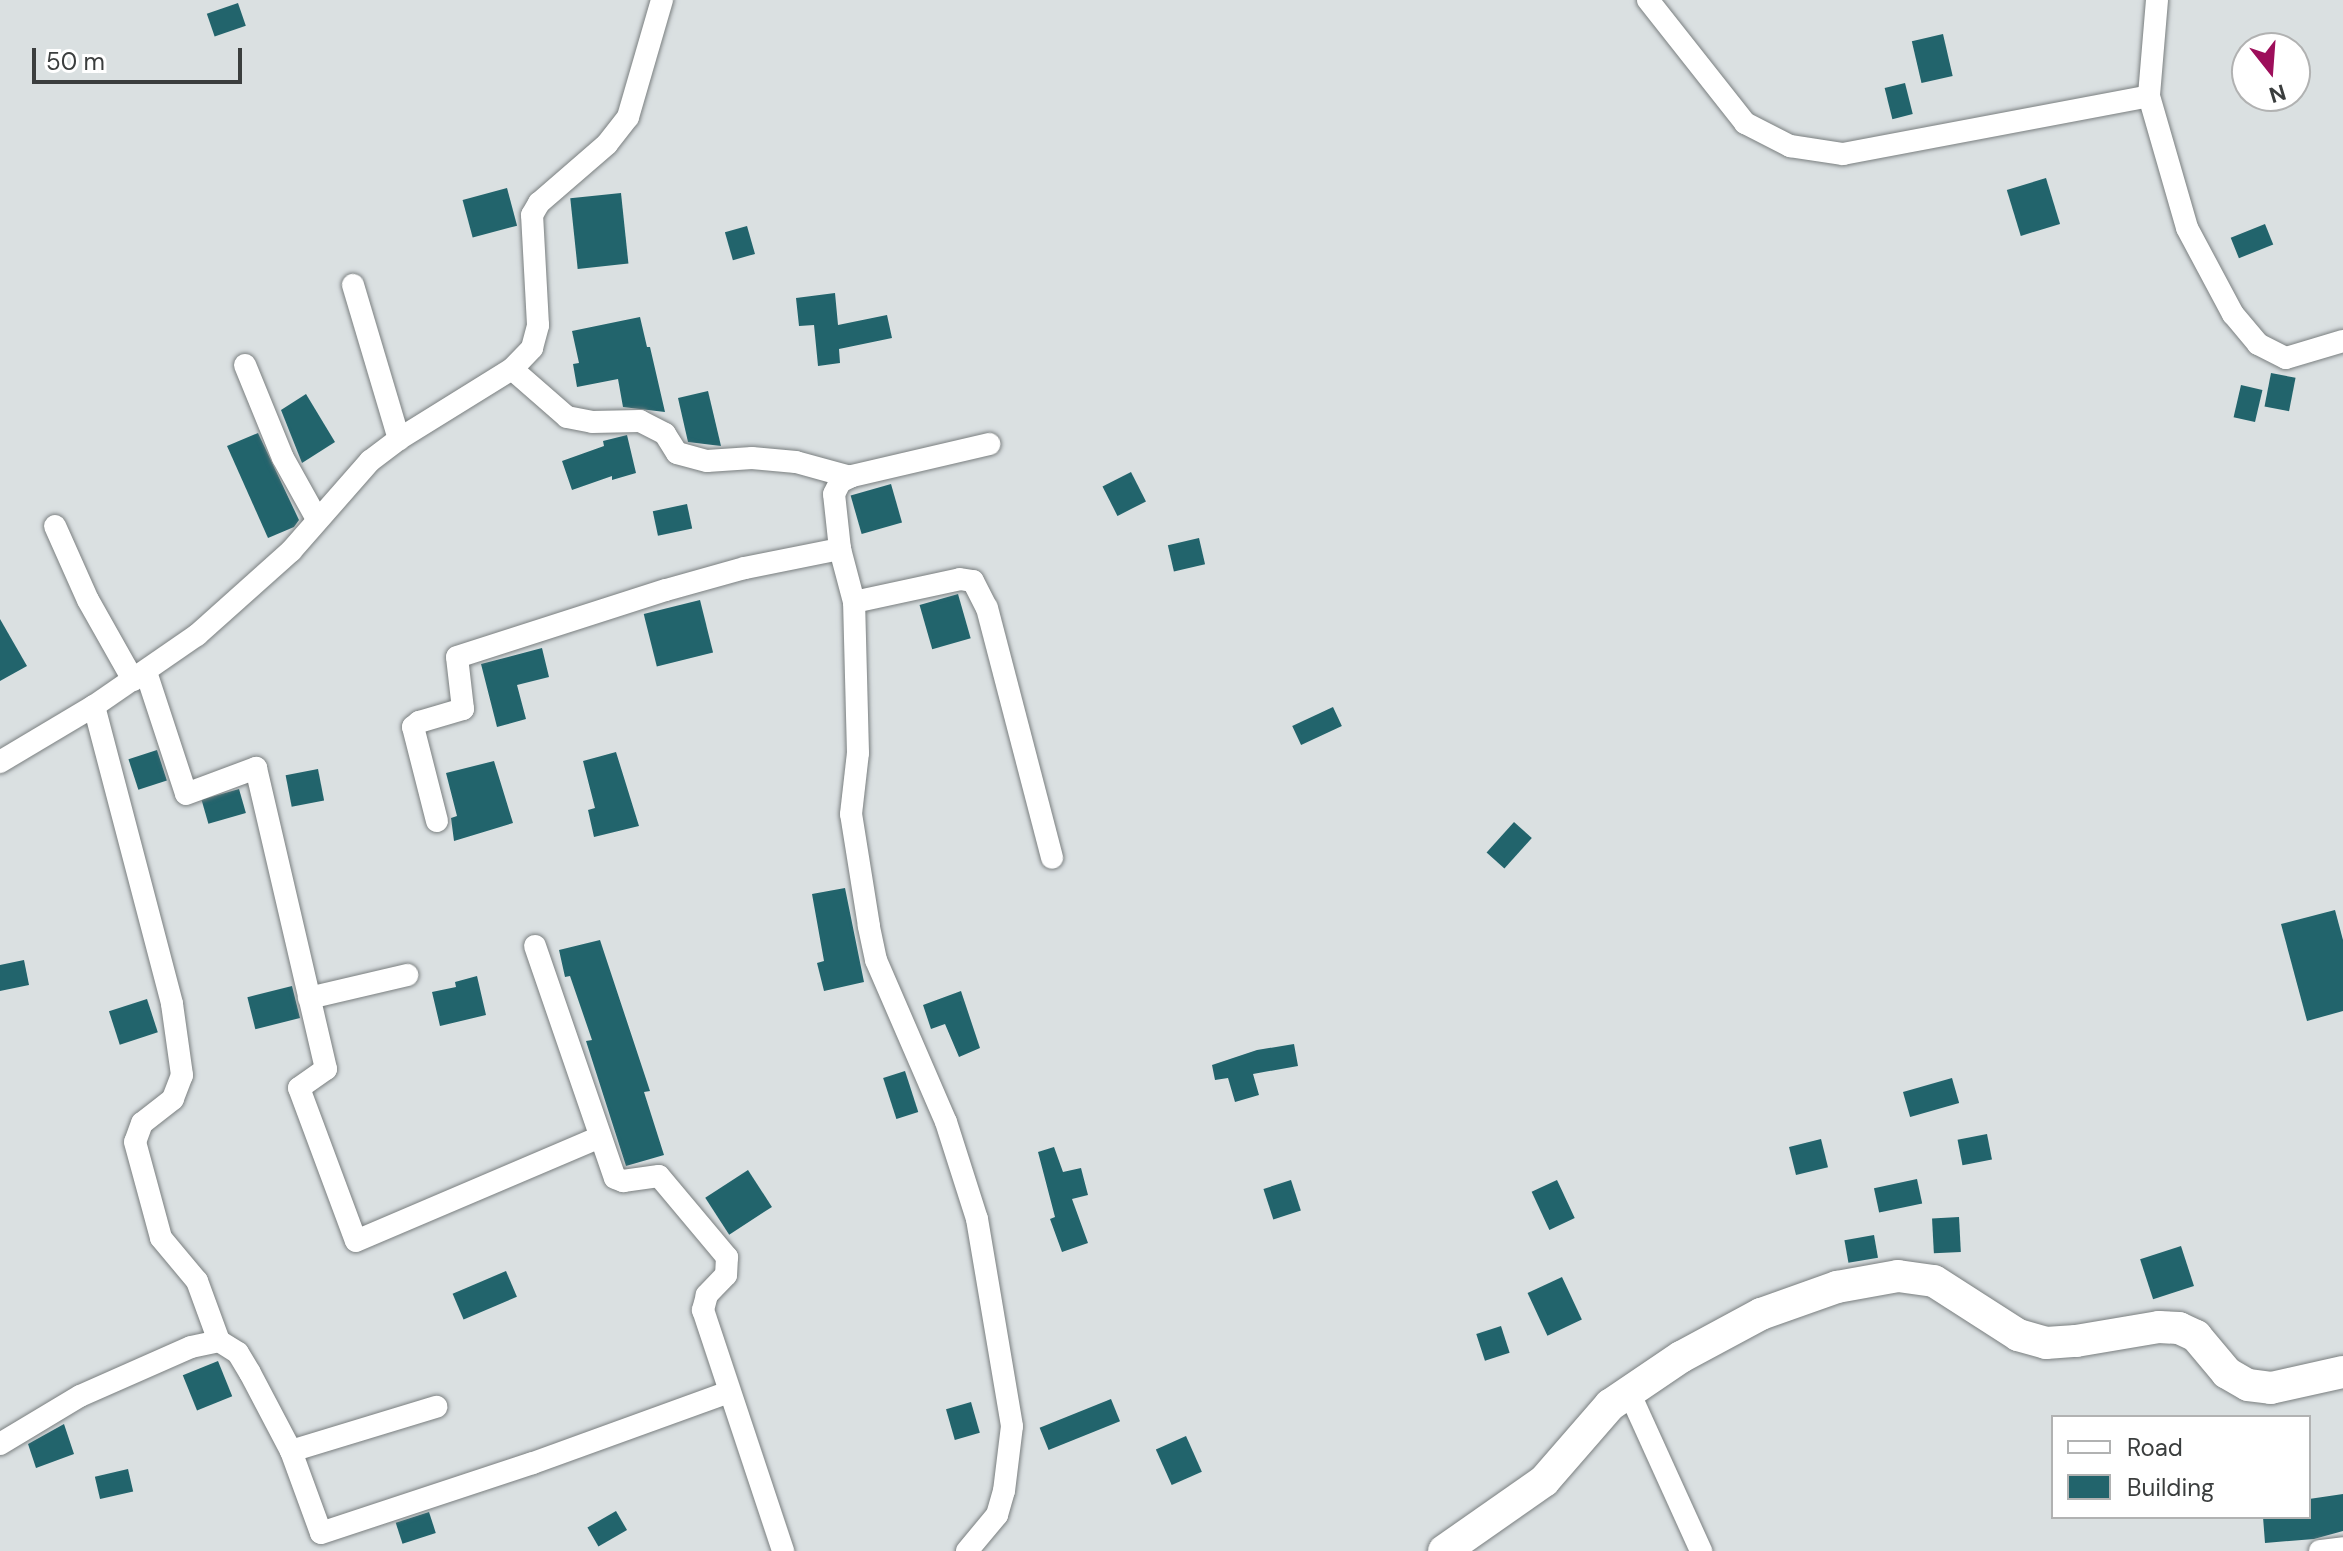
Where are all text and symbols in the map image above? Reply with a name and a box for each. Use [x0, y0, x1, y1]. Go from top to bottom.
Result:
scale bar [36, 32, 246, 82]
north arrow [2231, 32, 2311, 112]
text: 50 m [46, 46, 105, 77]
text: N [2266, 77, 2289, 110]
legend [2051, 1415, 2311, 1519]
text: Road [2127, 1432, 2183, 1463]
text: Building [2127, 1472, 2214, 1503]

